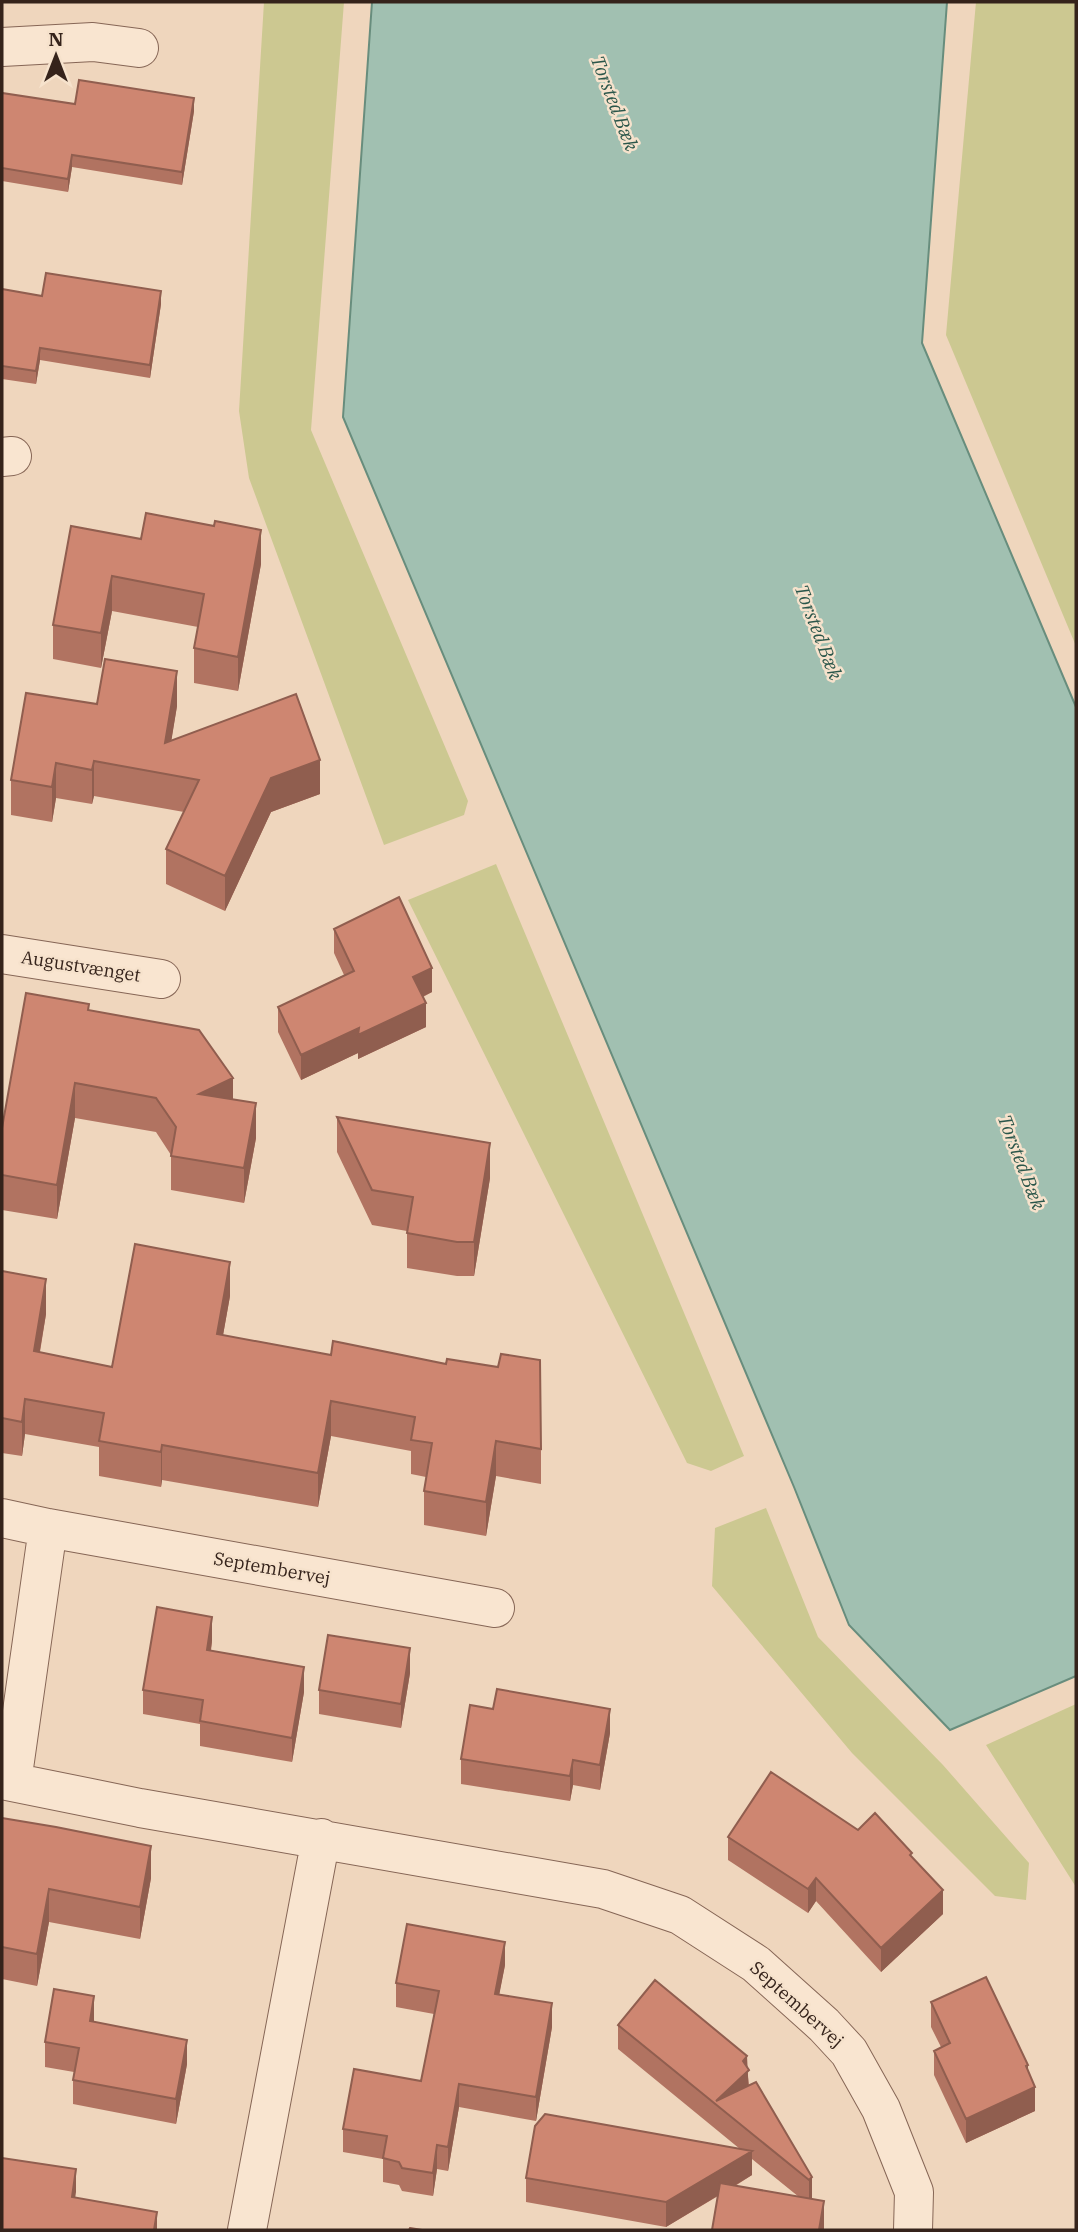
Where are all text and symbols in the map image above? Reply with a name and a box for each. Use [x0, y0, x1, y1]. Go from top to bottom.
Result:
north arrow [21, 21, 91, 91]
text: N [48, 27, 64, 51]
water label: Torsted Bæk [586, 52, 644, 155]
water label: Torsted Bæk [790, 581, 848, 684]
street label: Augustvænget [20, 945, 142, 987]
water label: Torsted Bæk [993, 1111, 1051, 1214]
street label: Septembervej [212, 1546, 332, 1590]
street label: Septembervej [745, 1956, 849, 2052]

